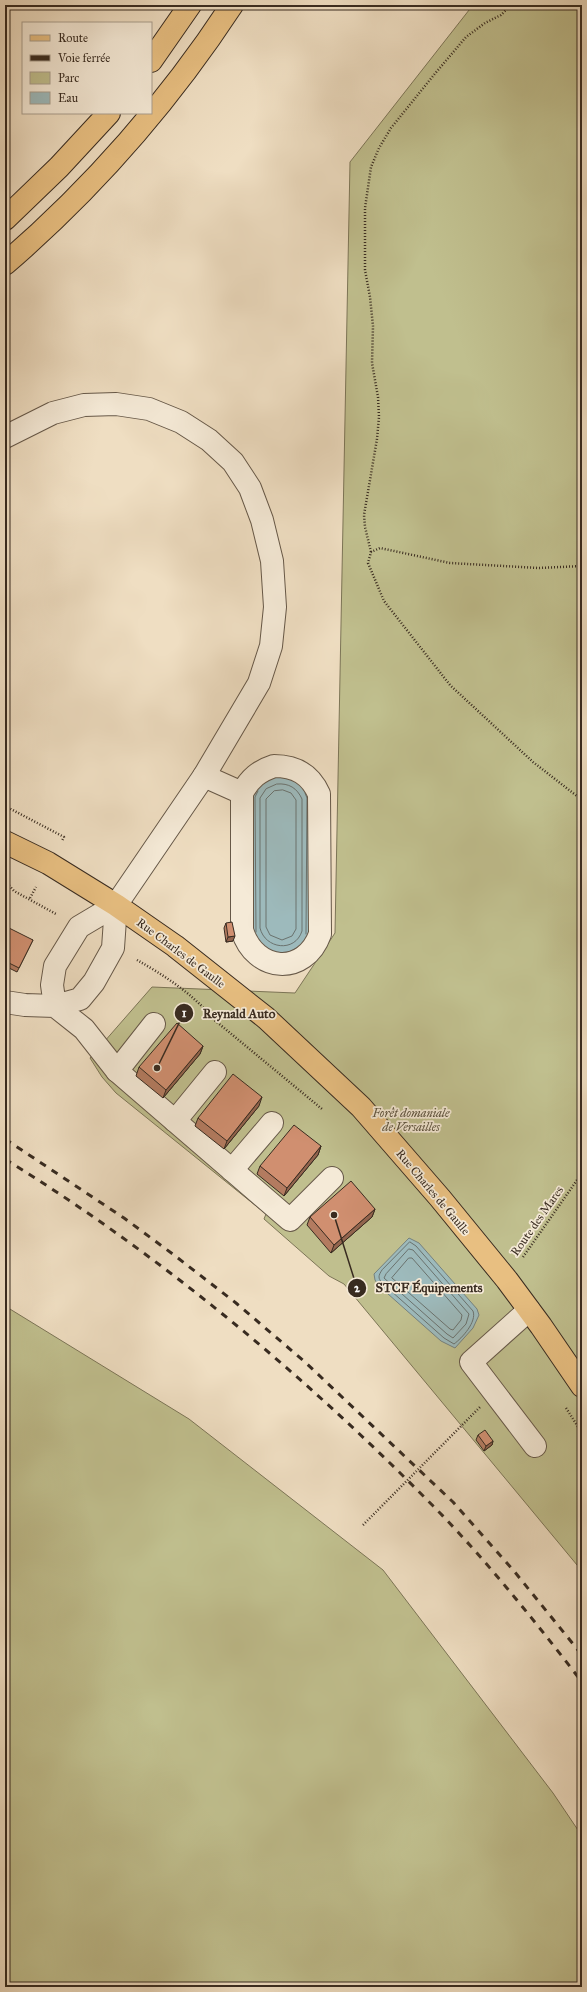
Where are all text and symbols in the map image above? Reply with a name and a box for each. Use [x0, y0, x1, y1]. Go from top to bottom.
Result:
legend [22, 22, 152, 114]
text: Route [58, 31, 88, 45]
text: Voie ferrée [57, 51, 110, 65]
text: Parc [58, 71, 79, 85]
text: Eau [58, 91, 79, 105]
street label: Rue Charles de Gaulle [134, 915, 228, 991]
callout: Reynald Auto [174, 1001, 283, 1026]
text: 1 [182, 1006, 187, 1020]
text: Reynald Auto [203, 1006, 276, 1022]
park label: Forêt domaniale de Versailles [371, 1106, 450, 1134]
street label: Rue Charles de Gaulle [393, 1146, 473, 1238]
street label: Route des Mares [508, 1183, 566, 1259]
callout: STCF Équipements [347, 1275, 490, 1300]
text: STCF Équipements [375, 1279, 483, 1296]
text: 2 [354, 1281, 361, 1295]

